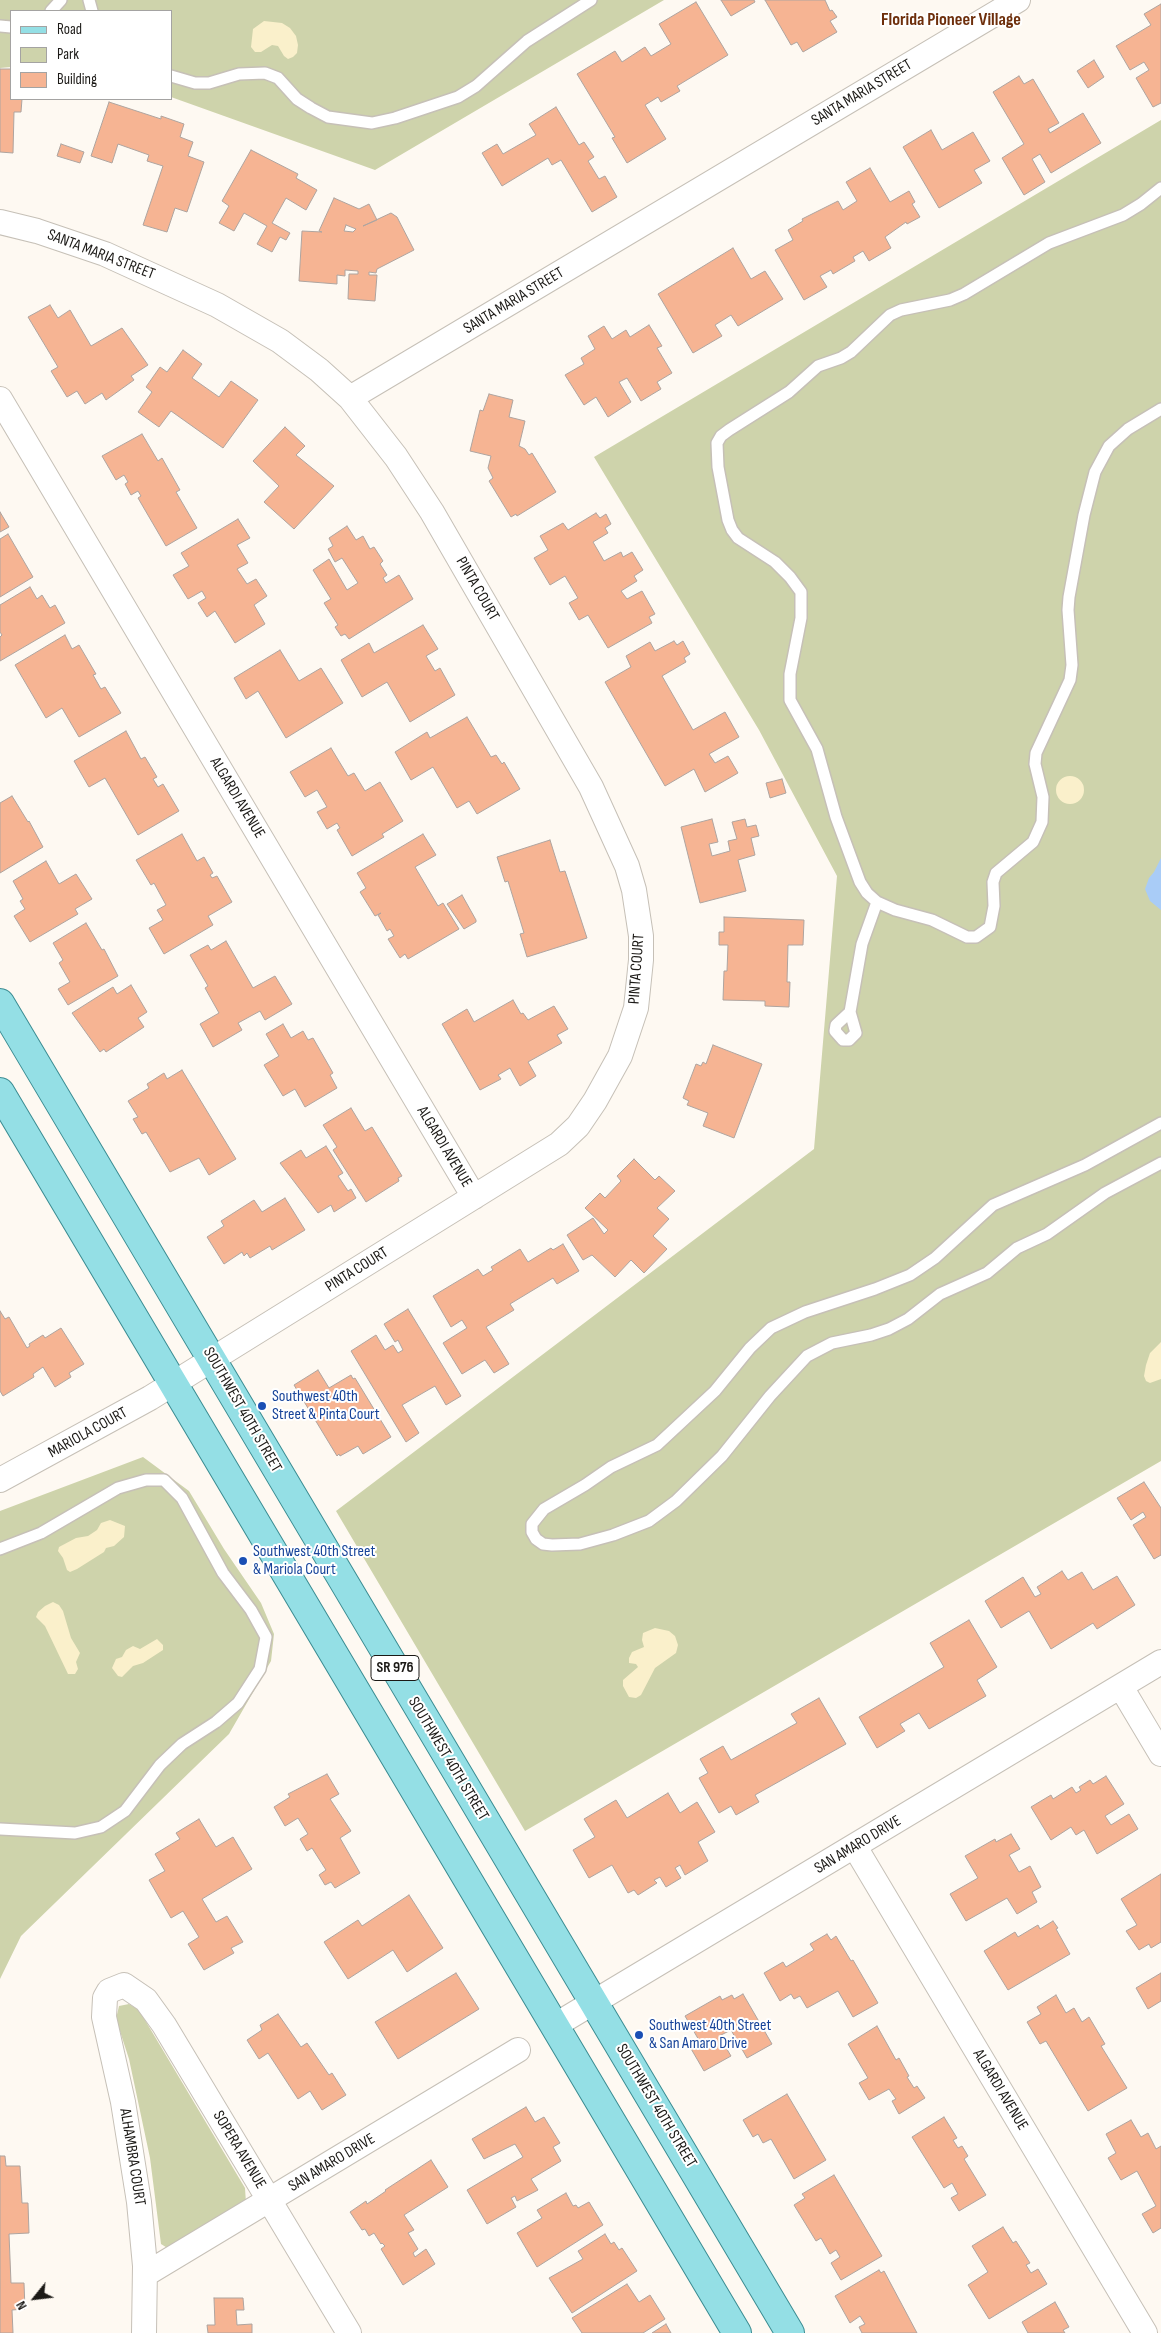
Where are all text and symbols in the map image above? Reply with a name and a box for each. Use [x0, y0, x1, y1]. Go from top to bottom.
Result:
district label: Florida Pioneer Village [881, 9, 1021, 31]
legend [10, 10, 172, 100]
text: Road [57, 20, 82, 39]
text: Park [57, 45, 79, 64]
street label: SANTA MARIA STREET [808, 55, 916, 131]
text: Building [57, 70, 97, 89]
street label: SANTA MARIA STREET [44, 226, 158, 284]
street label: SANTA MARIA STREET [460, 263, 568, 339]
street label: PINTA COURT [451, 554, 503, 624]
street label: ALGARDI AVENUE [205, 754, 269, 842]
street label: PINTA COURT [625, 933, 649, 1005]
street label: ALGARDI AVENUE [412, 1103, 476, 1191]
street label: PINTA COURT [322, 1243, 392, 1297]
street label: SOUTHWEST 40TH STREET [198, 1344, 286, 1476]
place label: Southwest 40th Street & Pinta Court [272, 1387, 380, 1425]
marker: Southwest 40th Street & Pinta Court [256, 1400, 268, 1412]
street label: MARIOLA COURT [45, 1403, 131, 1463]
place label: Southwest 40th Street & Mariola Court [253, 1542, 375, 1580]
marker: Southwest 40th Street & Mariola Court [237, 1555, 249, 1567]
road number: SR 976 [371, 1656, 419, 1680]
street label: SOUTHWEST 40TH STREET [403, 1694, 493, 1824]
street label: SAN AMARO DRIVE [811, 1812, 905, 1878]
place label: Southwest 40th Street & San Amaro Drive [649, 2016, 771, 2054]
marker: Southwest 40th Street & San Amaro Drive [633, 2029, 645, 2041]
street label: SOUTHWEST 40TH STREET [611, 2041, 701, 2171]
street label: ALGARDI AVENUE [968, 2046, 1032, 2134]
street label: ALHAMBRA COURT [115, 2107, 149, 2207]
street label: SOPERA AVENUE [208, 2108, 270, 2192]
street label: SAN AMARO DRIVE [285, 2130, 379, 2196]
north arrow [10, 2273, 60, 2323]
text: N [12, 2298, 31, 2313]

